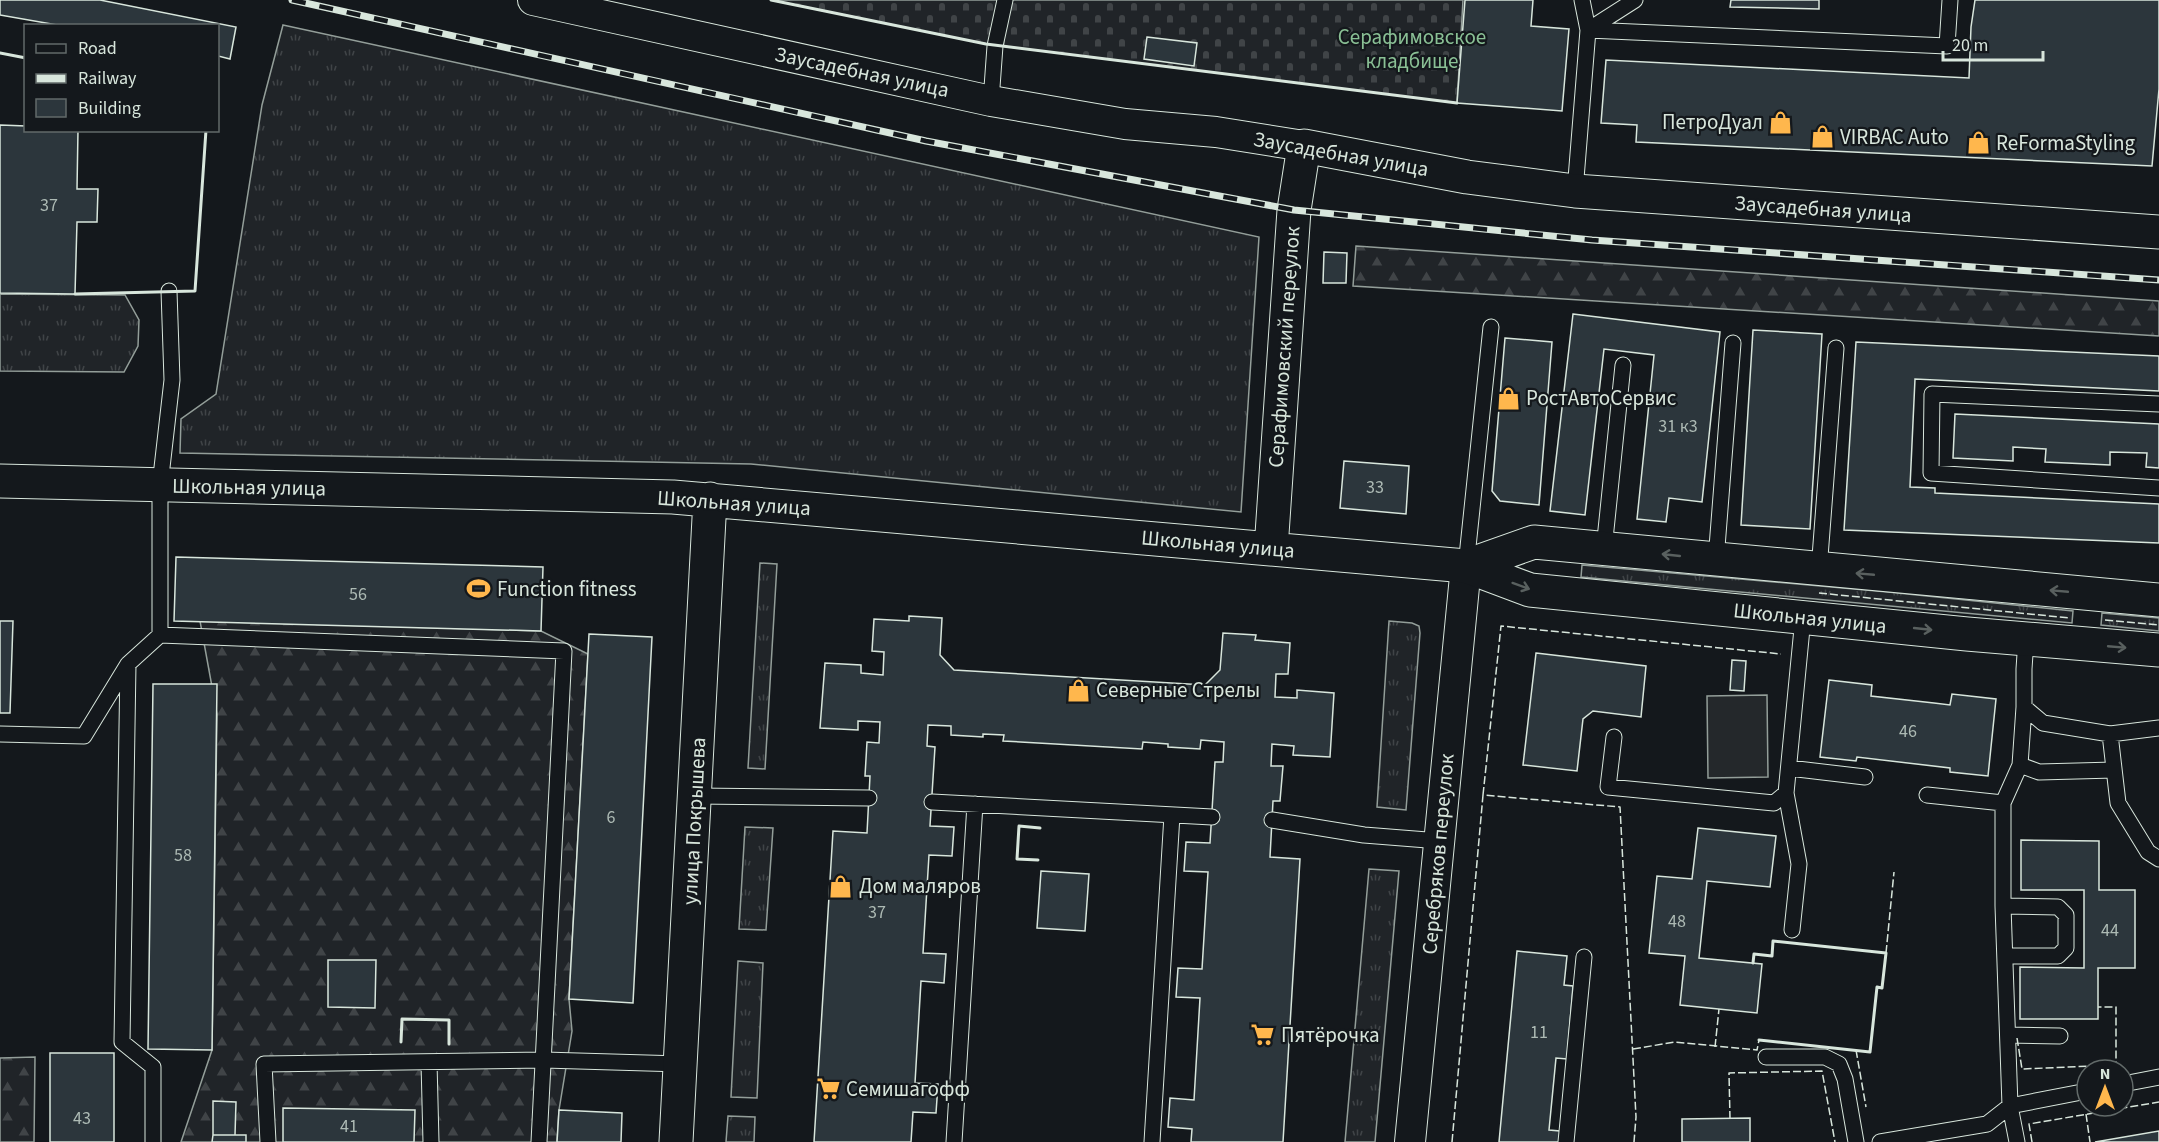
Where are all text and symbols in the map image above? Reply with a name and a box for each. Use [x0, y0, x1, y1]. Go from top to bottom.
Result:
park label: Серафимовское кладбище [1338, 22, 1486, 76]
legend [24, 24, 219, 132]
scale bar [1943, 24, 2044, 62]
text: 20 m [1952, 33, 1988, 58]
text: Road [78, 36, 117, 61]
street label: Заусадебная улица [772, 39, 952, 105]
text: Railway [78, 66, 137, 91]
text: Building [78, 96, 141, 121]
place label: ПетроДуал [1662, 107, 1763, 137]
shop icon: ПетроДуал [1768, 109, 1794, 135]
place label: VIRBAC Auto [1840, 122, 1949, 152]
street label: Заусадебная улица [1251, 124, 1431, 184]
shop icon: VIRBAC Auto [1809, 124, 1835, 150]
place label: ReFormaStyling [1996, 128, 2136, 158]
shop icon: ReFormaStyling [1965, 130, 1991, 156]
street label: Заусадебная улица [1734, 188, 1912, 230]
house number: 37 [40, 193, 58, 218]
street label: Серафимовский переулок [1261, 225, 1307, 469]
place label: РостАвтоСервис [1526, 383, 1677, 413]
shop icon: РостАвтоСервис [1495, 385, 1521, 411]
house number: 31 к3 [1658, 414, 1698, 439]
street label: Школьная улица [172, 471, 326, 503]
house number: 33 [1366, 475, 1384, 500]
street label: Школьная улица [656, 483, 812, 523]
street label: Школьная улица [1140, 522, 1296, 566]
one-way arrow [1661, 549, 1681, 560]
one-way arrow [1855, 568, 1875, 579]
place label: Function fitness [497, 574, 637, 604]
sports icon: Function fitness [466, 576, 492, 602]
house number: 56 [349, 582, 367, 607]
one-way arrow [1511, 582, 1530, 593]
one-way arrow [2049, 586, 2069, 597]
street label: Школьная улица [1732, 595, 1888, 641]
one-way arrow [1913, 624, 1933, 635]
one-way arrow [2107, 641, 2127, 652]
place label: Северные Стрелы [1096, 675, 1260, 705]
shop icon: Северные Стрелы [1065, 677, 1091, 703]
house number: 46 [1899, 719, 1917, 744]
street label: улица Покрышева [675, 736, 713, 906]
street label: Серебряков переулок [1414, 752, 1462, 956]
house number: 6 [607, 805, 616, 830]
house number: 58 [174, 843, 192, 868]
place label: Дом маляров [859, 871, 981, 901]
shop icon: Дом маляров [828, 873, 854, 899]
house number: 37 [868, 900, 886, 925]
house number: 48 [1668, 909, 1686, 934]
house number: 44 [2101, 918, 2119, 943]
place label: Пятёрочка [1281, 1020, 1380, 1050]
house number: 11 [1530, 1020, 1548, 1045]
supermarket icon: Пятёрочка [1250, 1022, 1276, 1048]
north arrow [2075, 1058, 2135, 1118]
text: N [2100, 1063, 2110, 1085]
place label: Семишагофф [846, 1074, 970, 1104]
supermarket icon: Семишагофф [815, 1076, 841, 1102]
house number: 43 [73, 1106, 91, 1131]
house number: 41 [340, 1114, 358, 1139]

